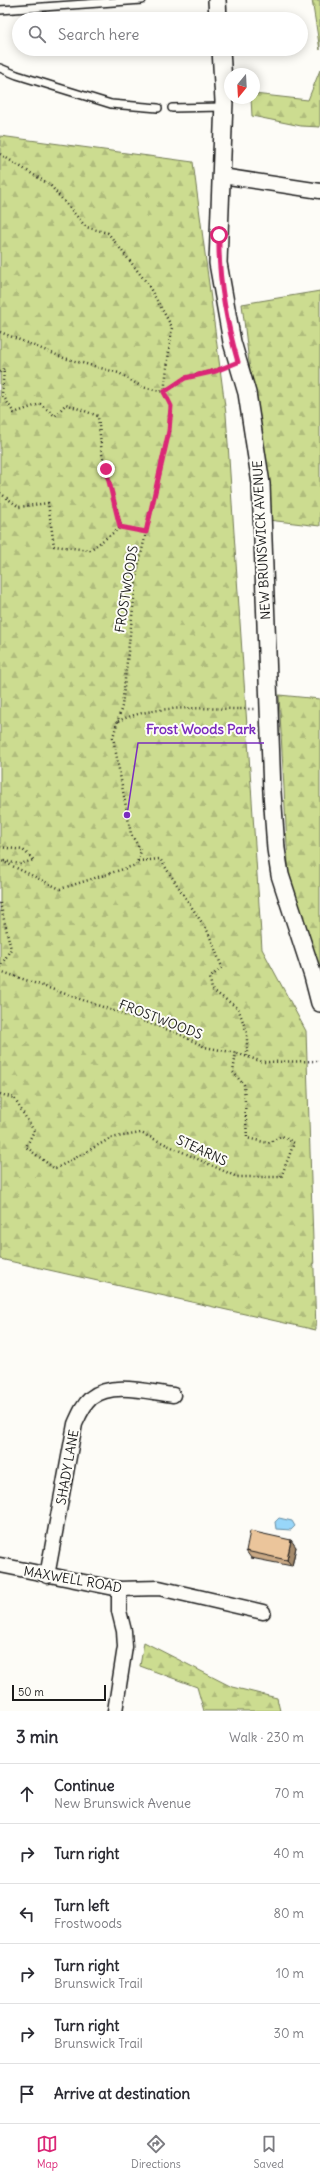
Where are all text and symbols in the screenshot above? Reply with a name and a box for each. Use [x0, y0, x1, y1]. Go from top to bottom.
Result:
search box [12, 12, 308, 56]
icon: search [26, 23, 48, 45]
text: Search here [58, 25, 139, 44]
north arrow [224, 68, 260, 104]
route start [210, 226, 228, 244]
street label: NEW BRUNSWICK AVENUE [249, 459, 274, 620]
route end [97, 460, 115, 478]
street label: FROSTWOODS [111, 544, 142, 634]
callout: Frost Woods Park [138, 717, 264, 743]
text: Frost Woods Park [146, 720, 256, 738]
street label: FROSTWOODS [117, 996, 205, 1043]
street label: STEARNS [173, 1131, 230, 1170]
street label: SHADY LANE [53, 1428, 83, 1506]
street label: MAXWELL ROAD [22, 1562, 123, 1597]
scale bar [12, 1683, 106, 1702]
text: 50 m [18, 1685, 44, 1699]
text: 3 min [16, 1726, 58, 1748]
text: Walk · 230 m [229, 1729, 304, 1746]
text: Continue [54, 1776, 115, 1795]
icon: ahead [16, 1783, 38, 1805]
text: 70 m [275, 1785, 304, 1802]
text: New Brunswick Avenue [54, 1795, 191, 1812]
icon: right [16, 1843, 38, 1865]
text: Turn right [54, 1844, 119, 1863]
text: 40 m [273, 1845, 304, 1862]
text: Turn left [54, 1896, 109, 1915]
icon: left [16, 1903, 38, 1925]
text: 80 m [273, 1905, 304, 1922]
text: Frostwoods [54, 1915, 122, 1932]
text: Turn right [54, 1956, 119, 1975]
icon: right [16, 1963, 38, 1985]
text: 10 m [276, 1965, 304, 1982]
text: Brunswick Trail [54, 1975, 143, 1992]
text: Turn right [54, 2016, 119, 2035]
icon: right [16, 2023, 38, 2045]
text: 30 m [274, 2025, 304, 2042]
text: Brunswick Trail [54, 2035, 143, 2052]
icon: arrive [16, 2083, 38, 2105]
text: Arrive at destination [54, 2084, 190, 2103]
tab: Map [36, 2133, 58, 2171]
tab: Directions [131, 2133, 181, 2171]
tab: Saved [253, 2133, 284, 2171]

